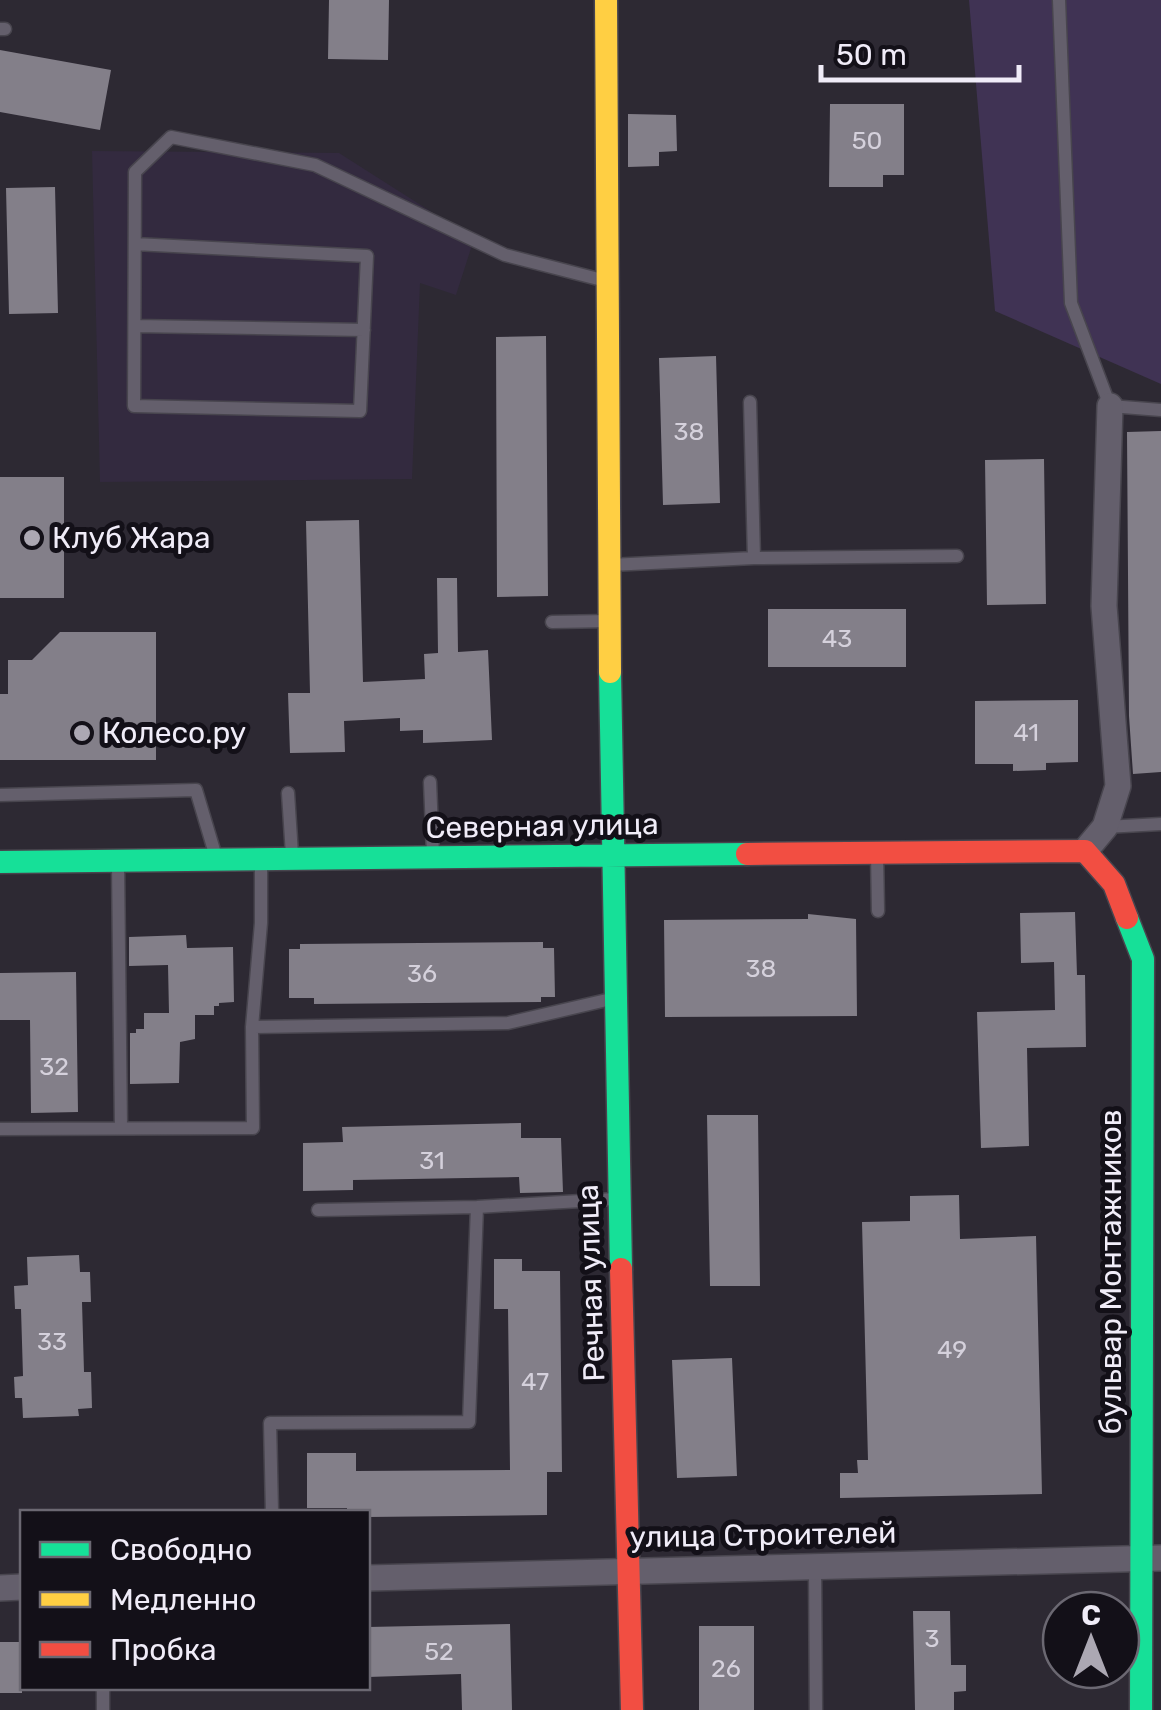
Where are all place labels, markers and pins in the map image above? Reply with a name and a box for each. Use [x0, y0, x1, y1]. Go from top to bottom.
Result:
place label: Клуб Жара [52, 520, 211, 556]
marker: Клуб Жара [21, 527, 43, 549]
place label: Колесо.ру [102, 715, 246, 751]
marker: Колесо.ру [71, 722, 93, 744]

